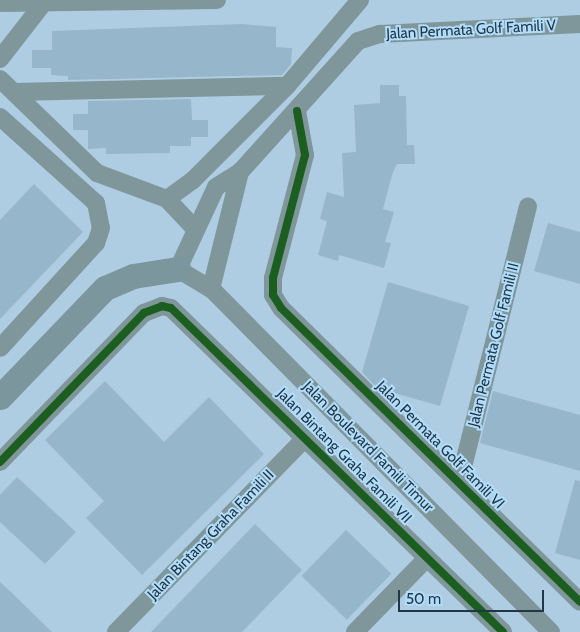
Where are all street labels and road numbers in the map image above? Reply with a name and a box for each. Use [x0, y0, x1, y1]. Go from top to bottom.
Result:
street label: Jalan Permata Golf Famili V [386, 17, 556, 43]
street label: Jalan Permata Golf Famili II [465, 261, 523, 429]
street label: Jalan Permata Golf Famili VI [372, 377, 508, 513]
street label: Jalan Boulevard Famili Timur [299, 378, 437, 516]
street label: Jalan Bintang Graha Famili VII [273, 385, 415, 527]
street label: Jalan Bintang Graha Famili II [144, 466, 278, 604]

